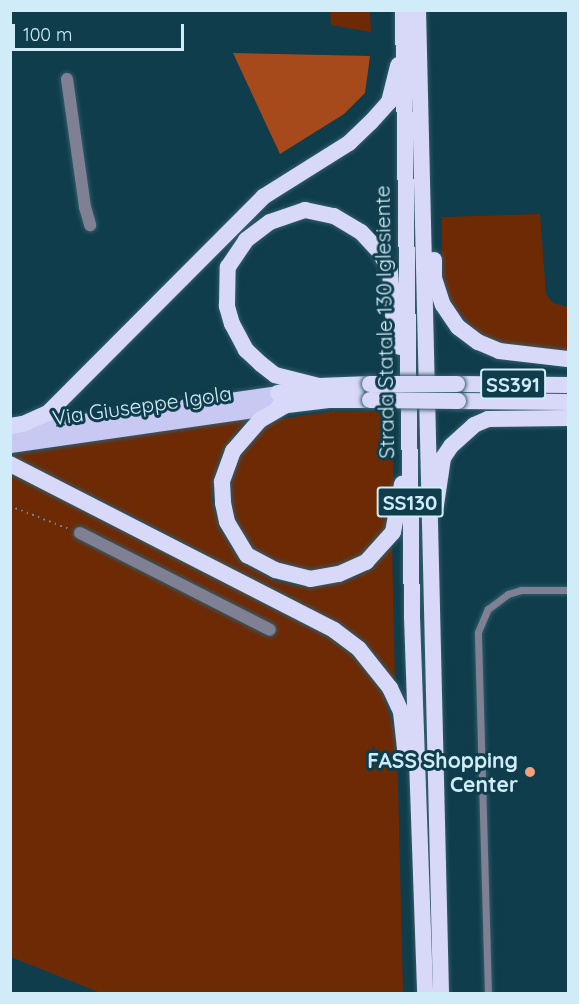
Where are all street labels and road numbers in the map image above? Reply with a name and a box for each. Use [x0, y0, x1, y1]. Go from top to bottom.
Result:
street label: Strada Statale 130 Iglesiente [369, 185, 399, 459]
road number: SS391 [480, 367, 546, 401]
street label: Via Giuseppe Igola [51, 380, 233, 430]
road number: SS130 [376, 485, 444, 519]

